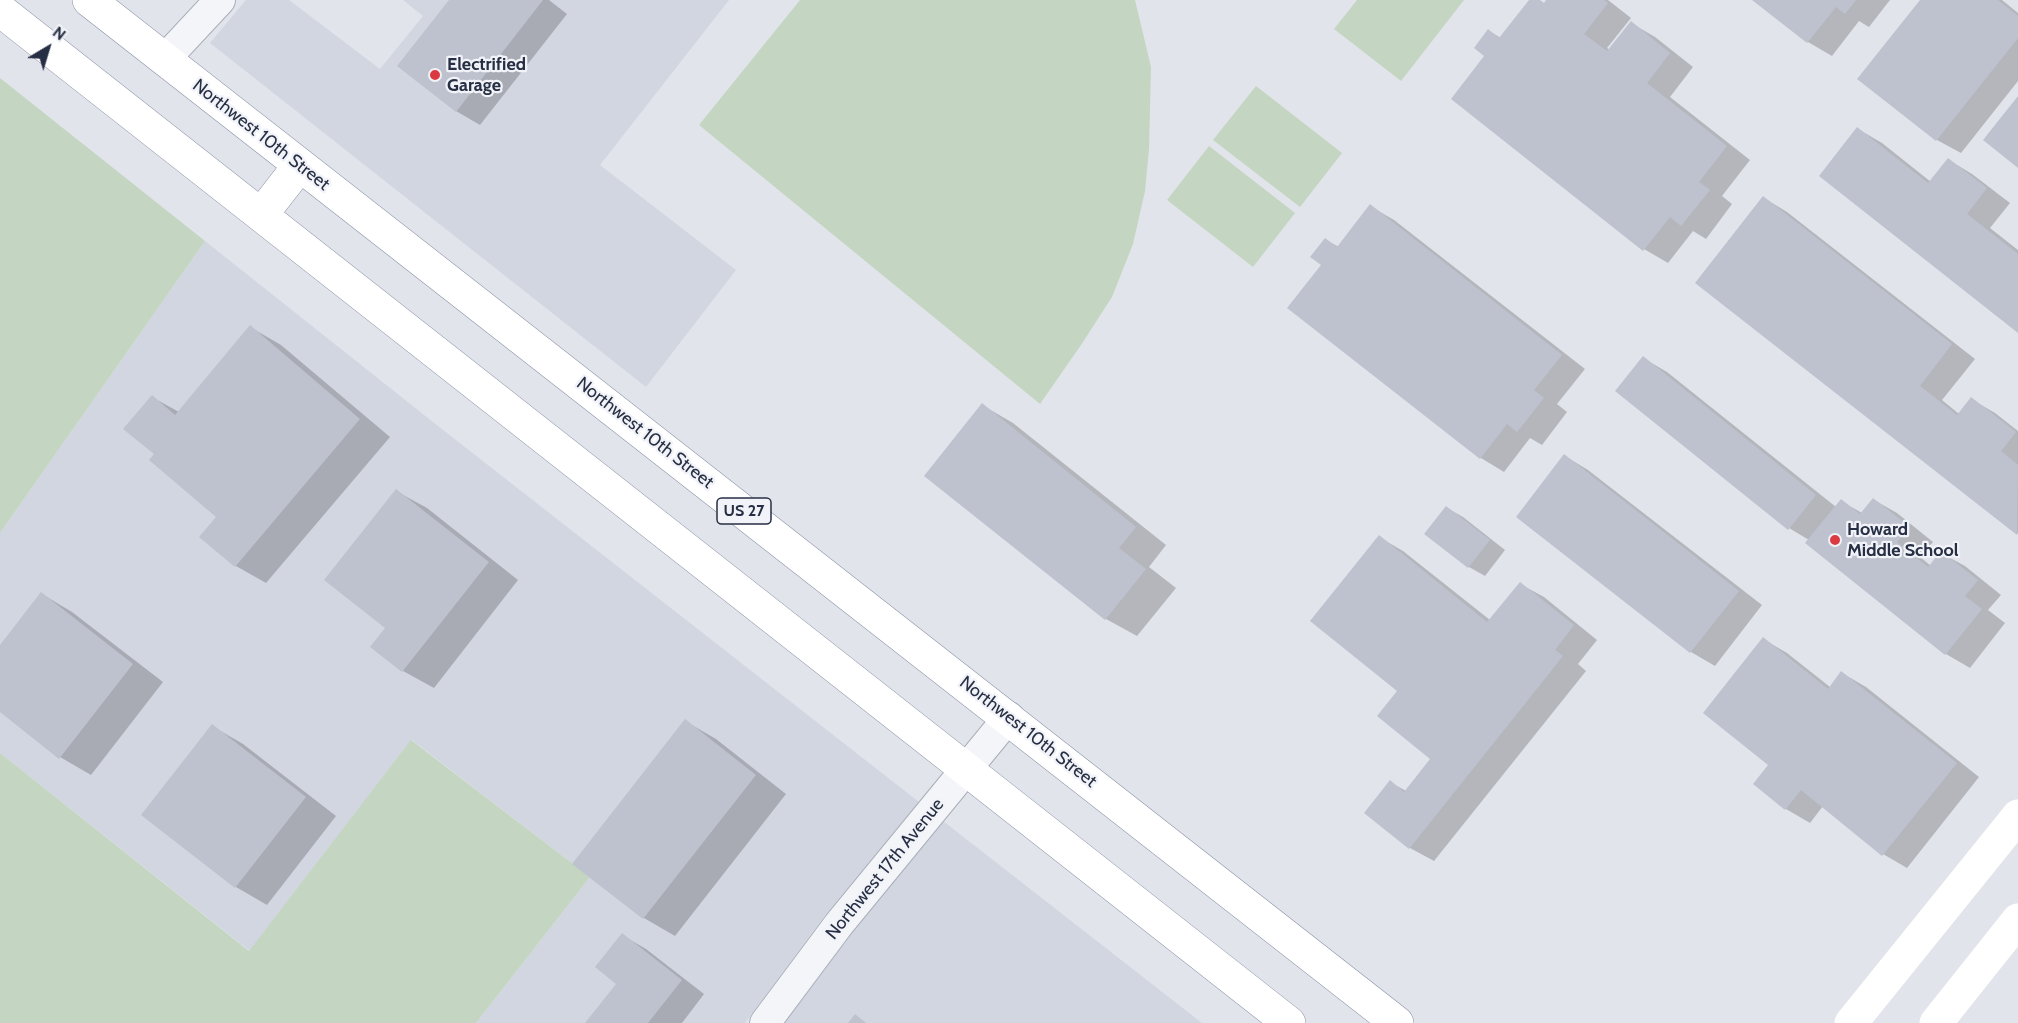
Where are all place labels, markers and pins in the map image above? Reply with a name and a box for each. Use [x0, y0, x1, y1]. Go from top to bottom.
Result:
place label: Electrified Garage [447, 54, 526, 97]
marker: Electrified Garage [428, 68, 442, 82]
place label: Howard Middle School [1847, 519, 1958, 562]
marker: Howard Middle School [1828, 533, 1842, 547]

